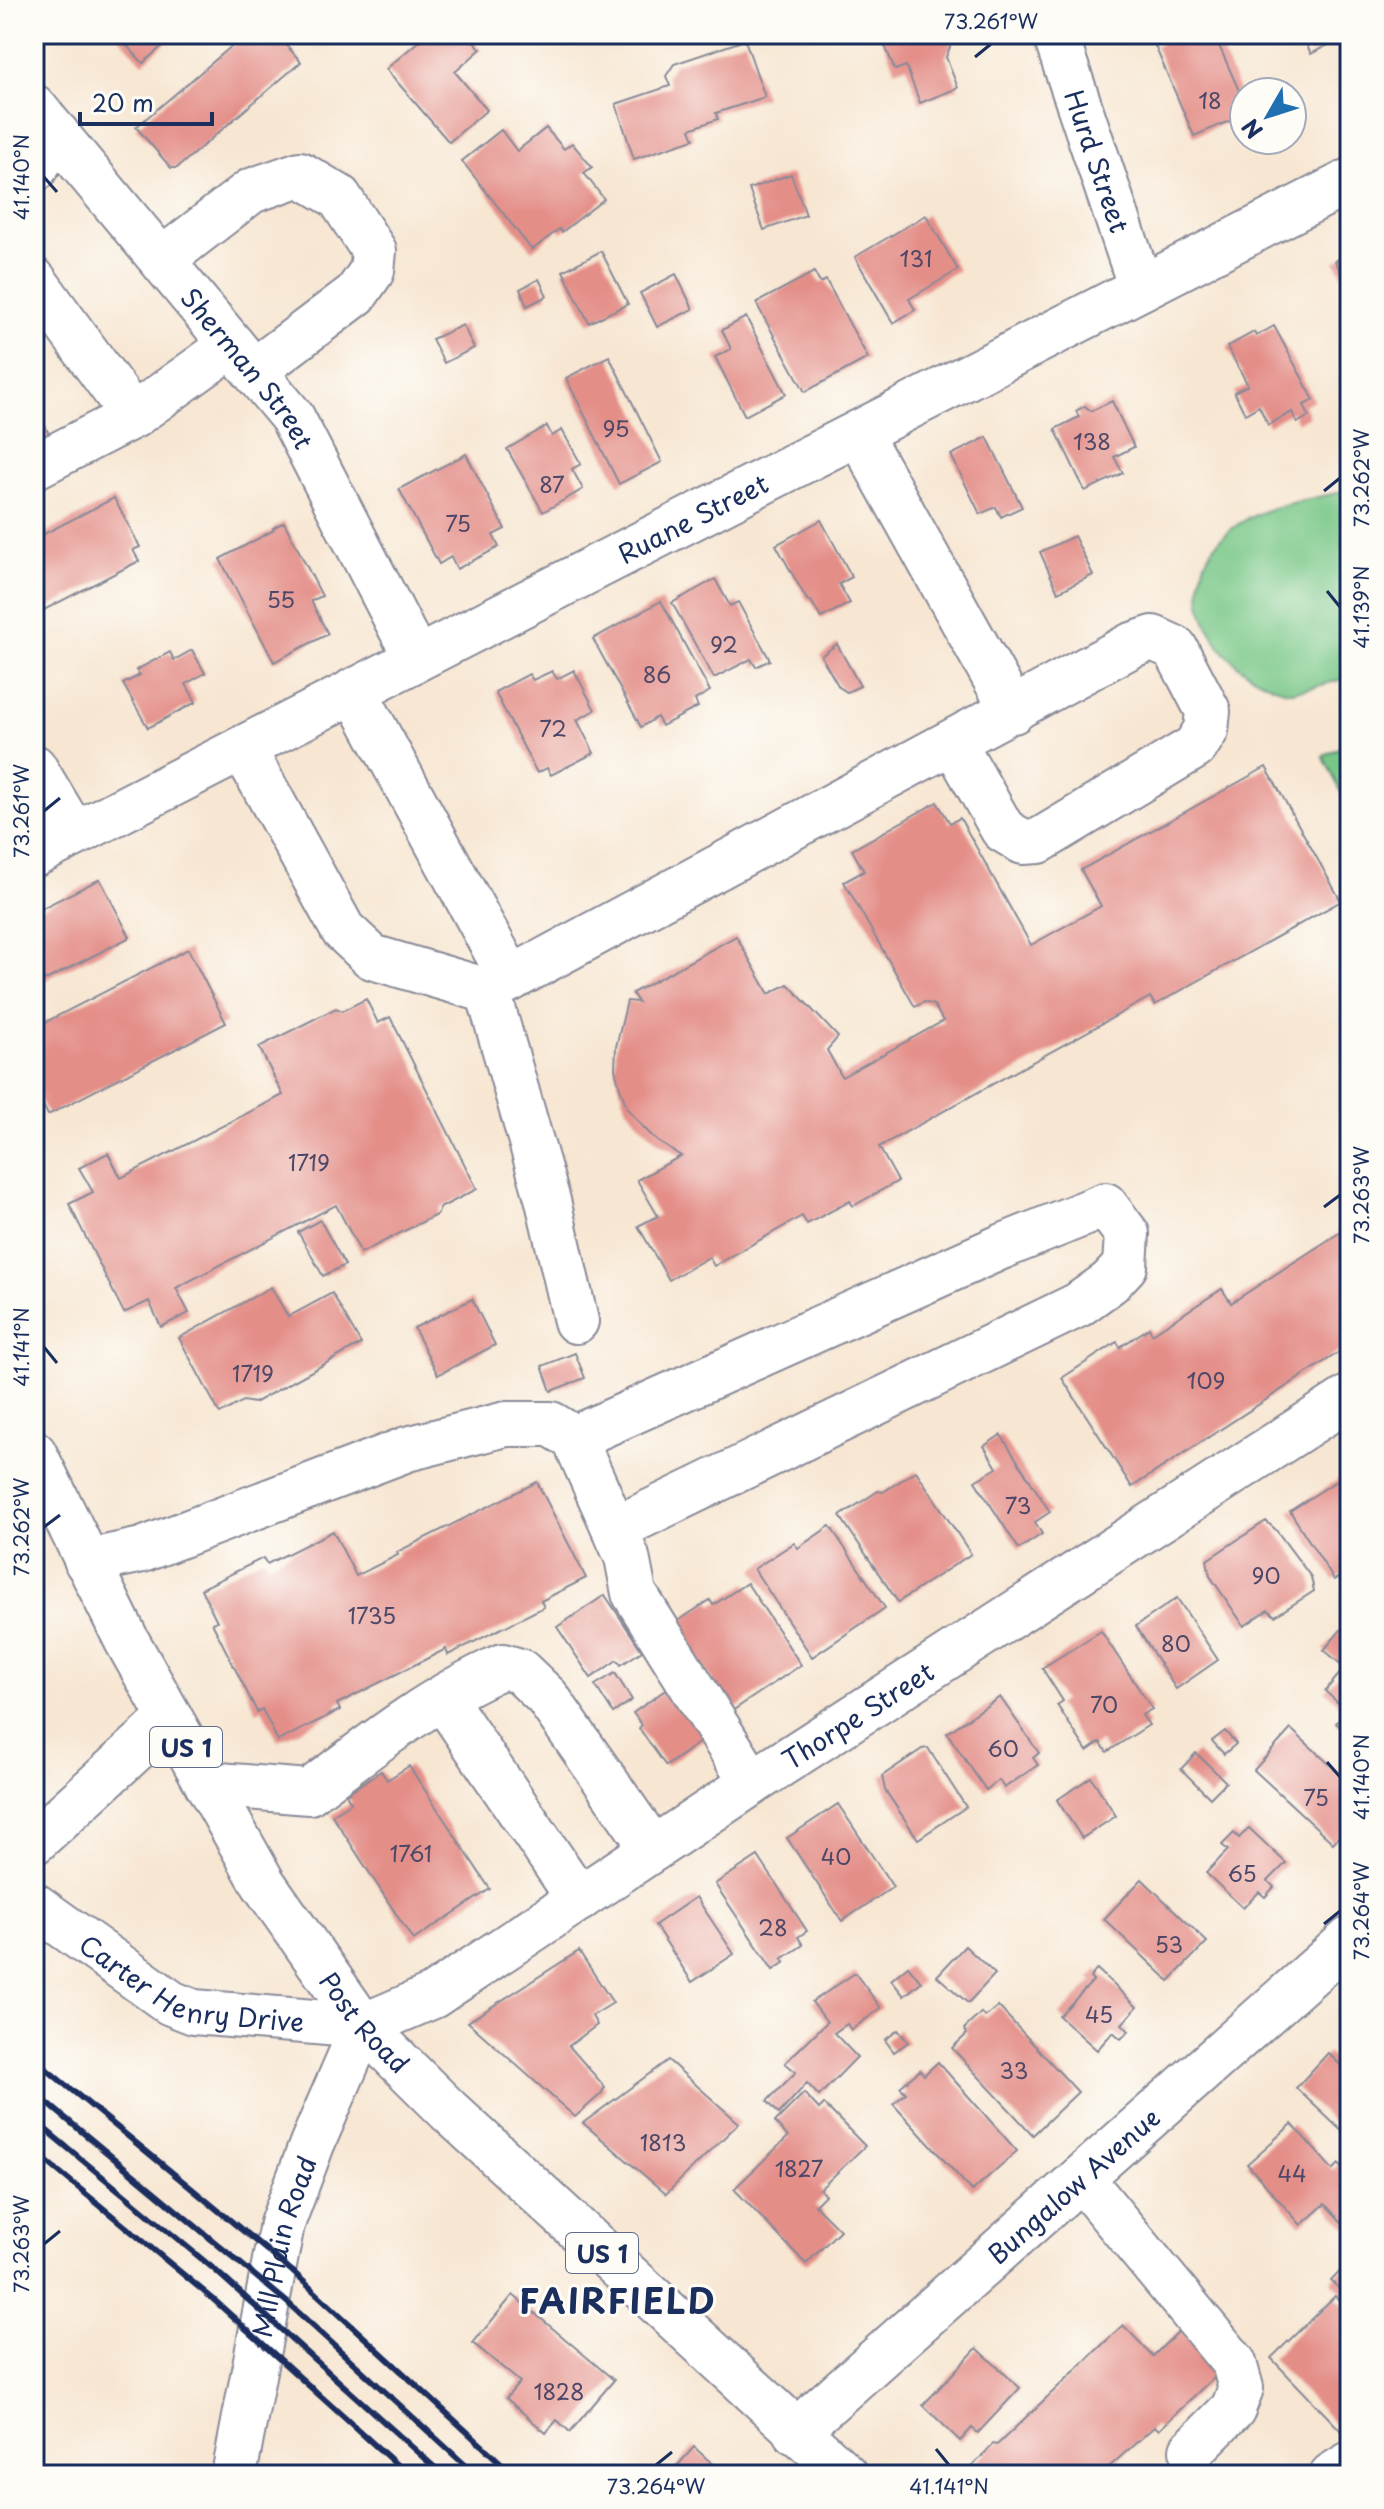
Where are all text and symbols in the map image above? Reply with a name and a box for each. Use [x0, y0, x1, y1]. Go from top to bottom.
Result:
text: 73.261°W [944, 6, 1039, 36]
scale bar [80, 76, 212, 126]
north arrow [1228, 76, 1308, 156]
house number: 18 [1198, 83, 1222, 116]
text: 20 m [92, 84, 154, 120]
street label: Hurd Street [1056, 84, 1140, 237]
text: N [1233, 112, 1270, 147]
text: 41.140°N [6, 134, 36, 220]
house number: 131 [900, 241, 932, 274]
street label: Sherman Street [172, 279, 325, 455]
house number: 95 [602, 411, 630, 444]
house number: 138 [1073, 424, 1111, 457]
text: 73.262°W [1346, 428, 1376, 527]
street label: Ruane Street [611, 463, 775, 572]
house number: 87 [539, 467, 565, 500]
house number: 75 [445, 506, 471, 539]
text: 41.139°N [1346, 565, 1376, 649]
house number: 55 [267, 582, 295, 615]
house number: 92 [710, 627, 738, 660]
house number: 86 [643, 657, 671, 690]
house number: 72 [539, 711, 567, 744]
text: 73.261°W [6, 763, 36, 858]
house number: 1719 [288, 1145, 330, 1178]
text: 73.263°W [1346, 1146, 1376, 1244]
text: 41.141°N [6, 1307, 36, 1387]
house number: 1719 [232, 1356, 274, 1389]
house number: 109 [1187, 1363, 1225, 1396]
text: 73.262°W [6, 1477, 36, 1576]
house number: 73 [1005, 1488, 1031, 1521]
house number: 90 [1252, 1558, 1280, 1591]
house number: 1735 [348, 1598, 396, 1631]
house number: 80 [1161, 1626, 1191, 1659]
street label: Thorpe Street [774, 1651, 941, 1778]
house number: 70 [1090, 1687, 1118, 1720]
road number: US 1 [150, 1727, 222, 1767]
house number: 60 [987, 1731, 1019, 1764]
text: 41.140°N [1346, 1734, 1376, 1820]
house number: 75 [1303, 1780, 1329, 1813]
house number: 1761 [390, 1836, 432, 1869]
house number: 40 [821, 1839, 851, 1872]
house number: 65 [1227, 1856, 1257, 1889]
text: 73.264°W [1346, 1861, 1376, 1960]
house number: 28 [758, 1910, 788, 1943]
street label: Carter Henry Drive [72, 1924, 306, 2041]
house number: 53 [1155, 1927, 1183, 1960]
street label: Post Road [311, 1963, 419, 2082]
house number: 45 [1085, 1997, 1113, 2030]
house number: 33 [1000, 2053, 1028, 2086]
street label: Bungalow Avenue [978, 2098, 1168, 2272]
house number: 1813 [640, 2125, 686, 2158]
street label: Mill Plain Road [241, 2150, 325, 2340]
house number: 1827 [775, 2151, 823, 2184]
house number: 44 [1277, 2156, 1307, 2189]
text: 73.263°W [6, 2195, 36, 2293]
road number: US 1 [566, 2233, 638, 2273]
district label: FAIRFIELD [519, 2274, 717, 2326]
house number: 1828 [534, 2374, 584, 2407]
text: 73.264°W [607, 2471, 706, 2501]
text: 41.141°N [909, 2471, 989, 2501]

